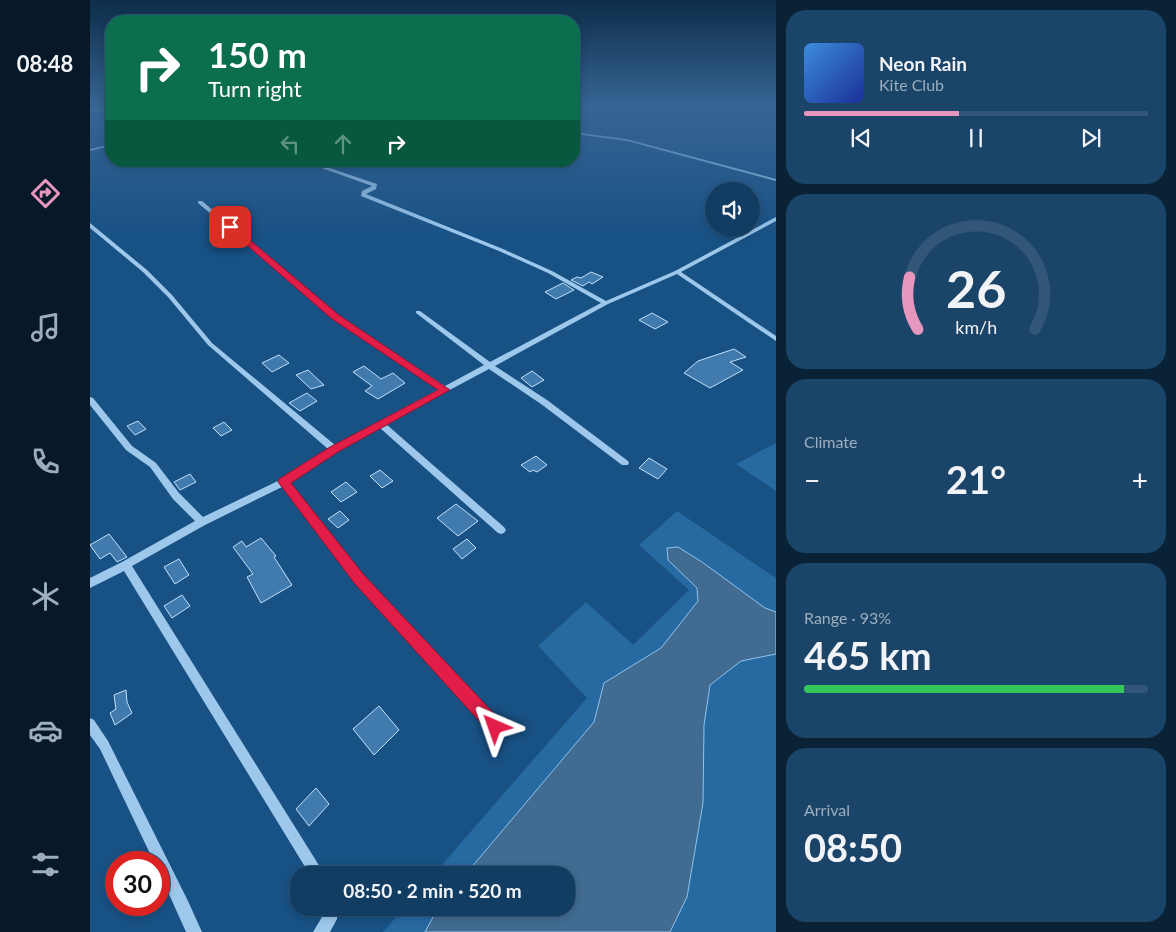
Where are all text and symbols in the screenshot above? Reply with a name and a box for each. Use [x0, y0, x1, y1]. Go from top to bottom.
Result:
text: 150 m [208, 33, 307, 75]
icon: right [125, 35, 190, 100]
text: 08:48 [17, 50, 73, 77]
text: Neon Rain [879, 52, 967, 75]
text: Turn right [208, 75, 302, 102]
text: Kite Club [879, 75, 944, 94]
icon: previous [847, 124, 875, 152]
icon: pause [962, 124, 990, 152]
icon: next [1077, 124, 1105, 152]
icon: left [276, 130, 304, 158]
icon: ahead [329, 130, 357, 158]
icon: right [382, 130, 410, 158]
icon: directions [28, 176, 63, 211]
map controls [705, 182, 760, 237]
button: sound [705, 182, 760, 237]
pin [209, 206, 251, 248]
icon: arrive [216, 213, 244, 241]
text: 26 [946, 257, 1006, 319]
icon: music [28, 310, 63, 345]
text: km/h [955, 316, 997, 338]
text: Climate [804, 432, 857, 451]
icon: phone [28, 444, 63, 479]
text: 21° [946, 456, 1006, 502]
text: − [804, 463, 820, 497]
text: + [1132, 463, 1148, 497]
icon: climate [28, 579, 63, 614]
text: Range · 93% [804, 608, 891, 627]
text: 465 km [804, 632, 932, 678]
position arrow [468, 700, 520, 752]
icon: car [28, 713, 63, 748]
text: Arrival [804, 800, 850, 819]
text: 08:50 [804, 824, 902, 870]
icon: filters [28, 847, 63, 882]
speed limit sign: 30 [105, 851, 170, 916]
text: 08:50 · 2 min · 520 m [343, 879, 522, 902]

